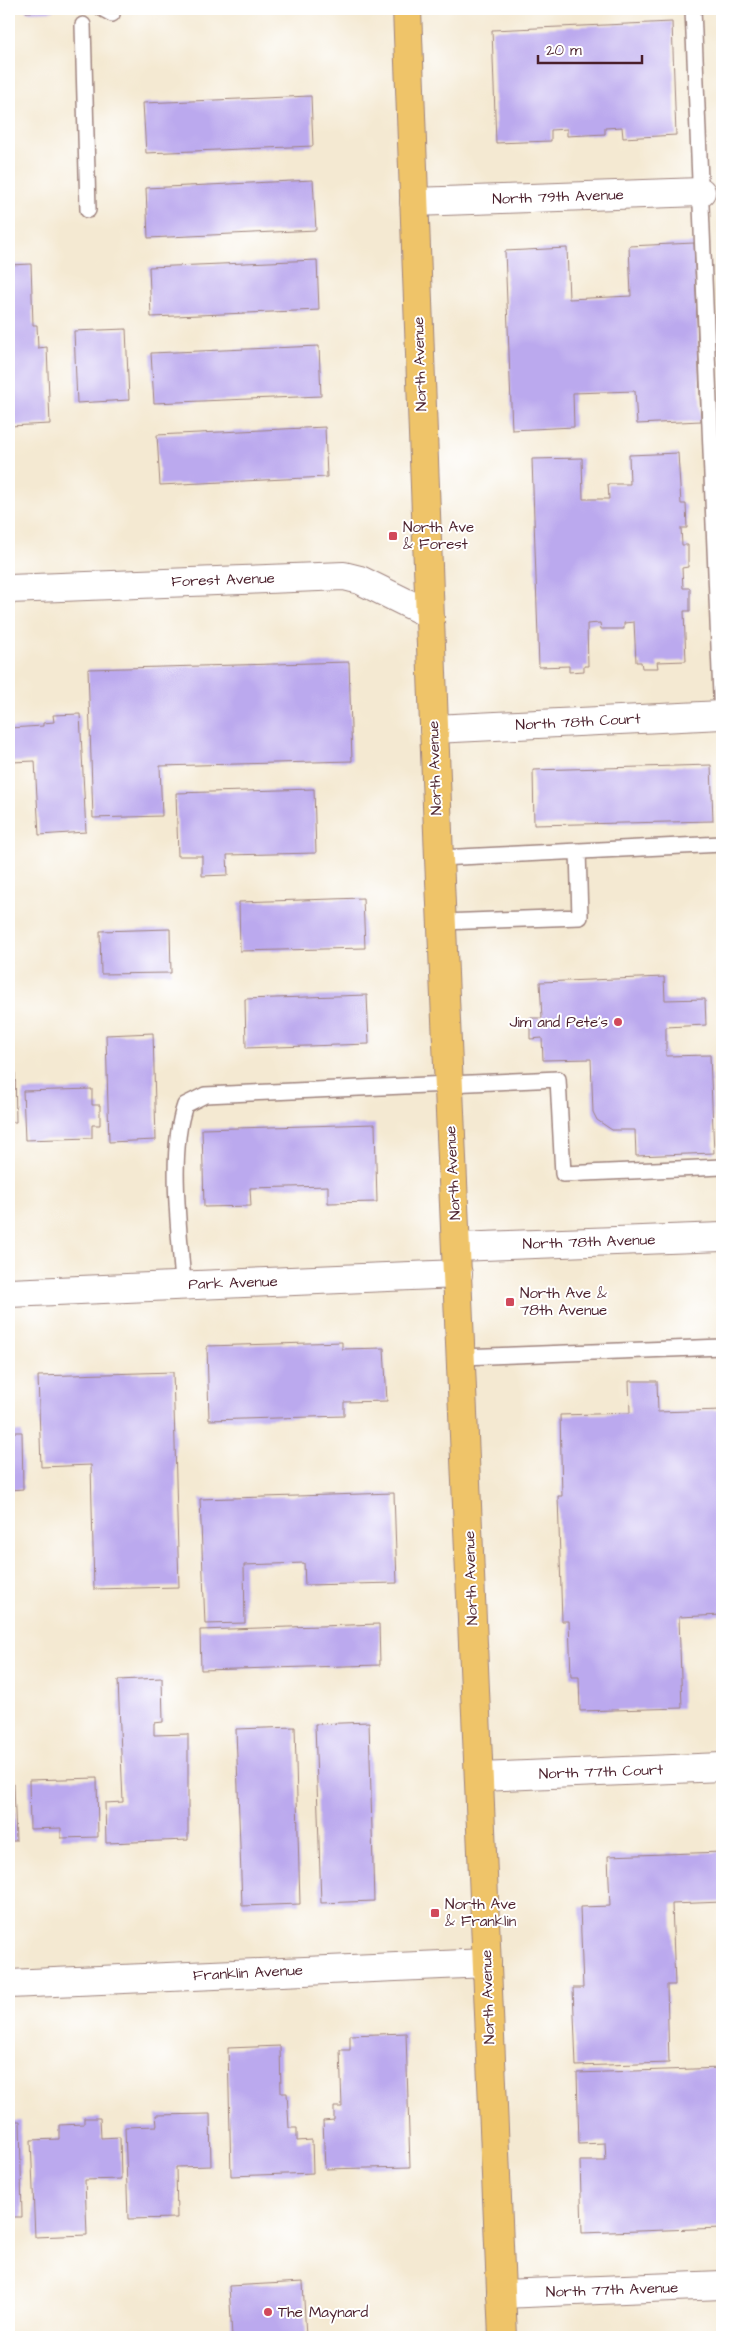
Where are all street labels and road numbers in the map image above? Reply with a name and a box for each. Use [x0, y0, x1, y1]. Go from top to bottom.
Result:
street label: North 79th Avenue [492, 184, 624, 210]
street label: North Avenue [408, 316, 432, 412]
street label: Forest Avenue [171, 568, 275, 592]
street label: North 78th Court [515, 708, 641, 736]
street label: North Avenue [423, 720, 447, 816]
street label: North Avenue [440, 1125, 466, 1221]
street label: North 78th Avenue [522, 1229, 656, 1255]
street label: Park Avenue [188, 1271, 278, 1295]
street label: North Avenue [459, 1530, 483, 1626]
street label: North 77th Court [538, 1759, 664, 1785]
street label: North Avenue [476, 1949, 500, 2045]
street label: Franklin Avenue [193, 1960, 303, 1986]
street label: North 77th Avenue [546, 2277, 678, 2303]

